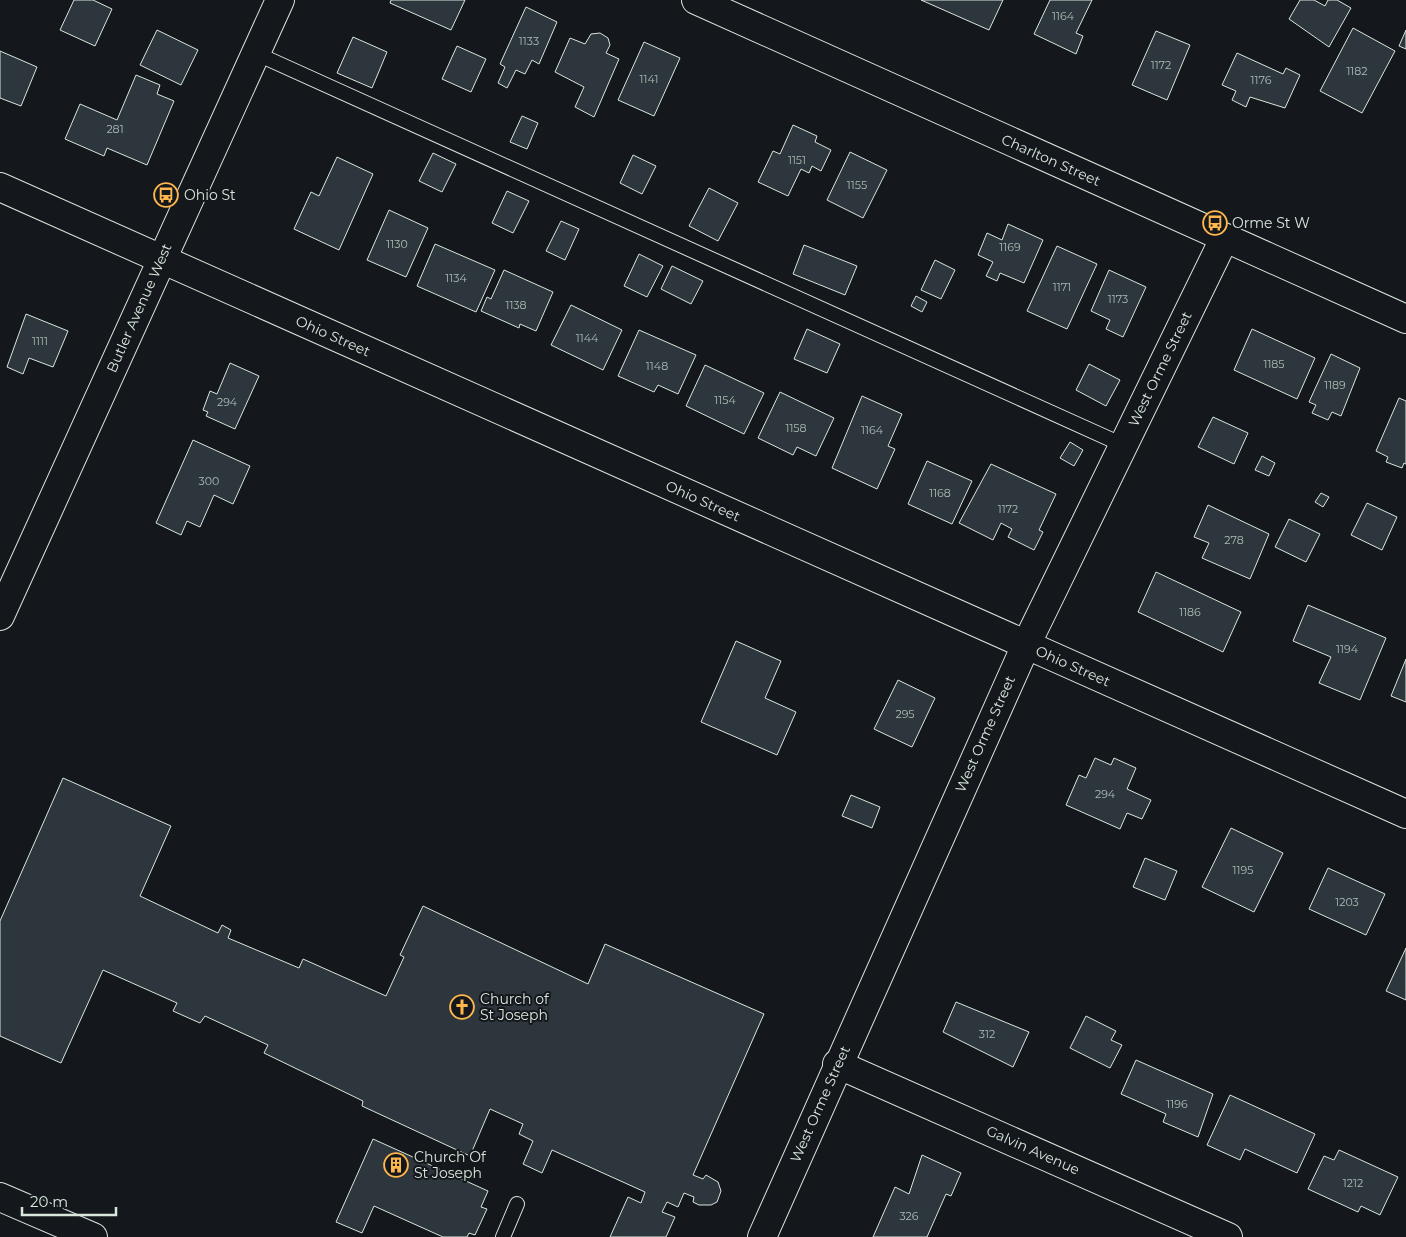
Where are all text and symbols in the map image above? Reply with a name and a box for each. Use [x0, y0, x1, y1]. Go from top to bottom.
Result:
house number: 1164 [1052, 9, 1075, 23]
house number: 1133 [519, 34, 539, 48]
house number: 1172 [1151, 58, 1171, 72]
house number: 1182 [1346, 64, 1368, 78]
house number: 1141 [640, 72, 658, 86]
house number: 1176 [1251, 73, 1272, 87]
house number: 281 [106, 122, 124, 136]
street label: Charlton Street [999, 130, 1104, 190]
house number: 1151 [788, 153, 806, 167]
house number: 1155 [847, 178, 867, 192]
bus stop icon: Ohio St [153, 182, 179, 208]
place label: Ohio St [184, 186, 236, 204]
bus stop icon: Orme St W [1202, 210, 1228, 236]
place label: Orme St W [1232, 214, 1310, 232]
house number: 1130 [386, 237, 408, 251]
street label: Butler Avenue West [102, 240, 176, 375]
house number: 1169 [999, 240, 1021, 254]
house number: 1134 [445, 271, 467, 285]
house number: 1171 [1053, 280, 1071, 294]
house number: 1173 [1108, 292, 1128, 306]
house number: 1138 [505, 298, 527, 312]
street label: West Orme Street [1124, 308, 1196, 430]
street label: Ohio Street [293, 312, 373, 361]
house number: 1144 [576, 331, 599, 345]
house number: 1111 [32, 334, 48, 348]
house number: 1185 [1263, 357, 1285, 371]
house number: 1148 [646, 359, 668, 373]
house number: 1189 [1324, 378, 1346, 392]
house number: 1154 [714, 393, 736, 407]
house number: 294 [217, 395, 238, 409]
house number: 1158 [785, 421, 807, 435]
house number: 1164 [861, 423, 884, 437]
house number: 300 [199, 474, 219, 488]
street label: Ohio Street [663, 477, 743, 526]
house number: 1168 [929, 486, 951, 500]
house number: 1172 [998, 502, 1018, 516]
house number: 278 [1224, 533, 1244, 547]
house number: 1186 [1179, 605, 1201, 619]
street label: Ohio Street [1033, 642, 1113, 691]
house number: 1194 [1336, 642, 1359, 656]
street label: West Orme Street [951, 673, 1019, 795]
house number: 295 [895, 707, 915, 721]
house number: 294 [1095, 787, 1116, 801]
house number: 1195 [1233, 863, 1253, 877]
house number: 1203 [1335, 895, 1359, 909]
place label: Church of St Joseph [480, 990, 550, 1024]
church icon: Church of St Joseph [449, 994, 475, 1020]
house number: 312 [979, 1027, 995, 1041]
street label: West Orme Street [786, 1043, 854, 1165]
house number: 1196 [1166, 1097, 1188, 1111]
street label: Galvin Avenue [984, 1121, 1082, 1179]
place label: Church Of St Joseph [414, 1148, 487, 1182]
building icon: Church Of St Joseph [383, 1152, 409, 1178]
house number: 1212 [1343, 1176, 1363, 1190]
scale bar [22, 1184, 116, 1216]
text: 20 m [30, 1192, 68, 1211]
house number: 326 [899, 1209, 919, 1223]

